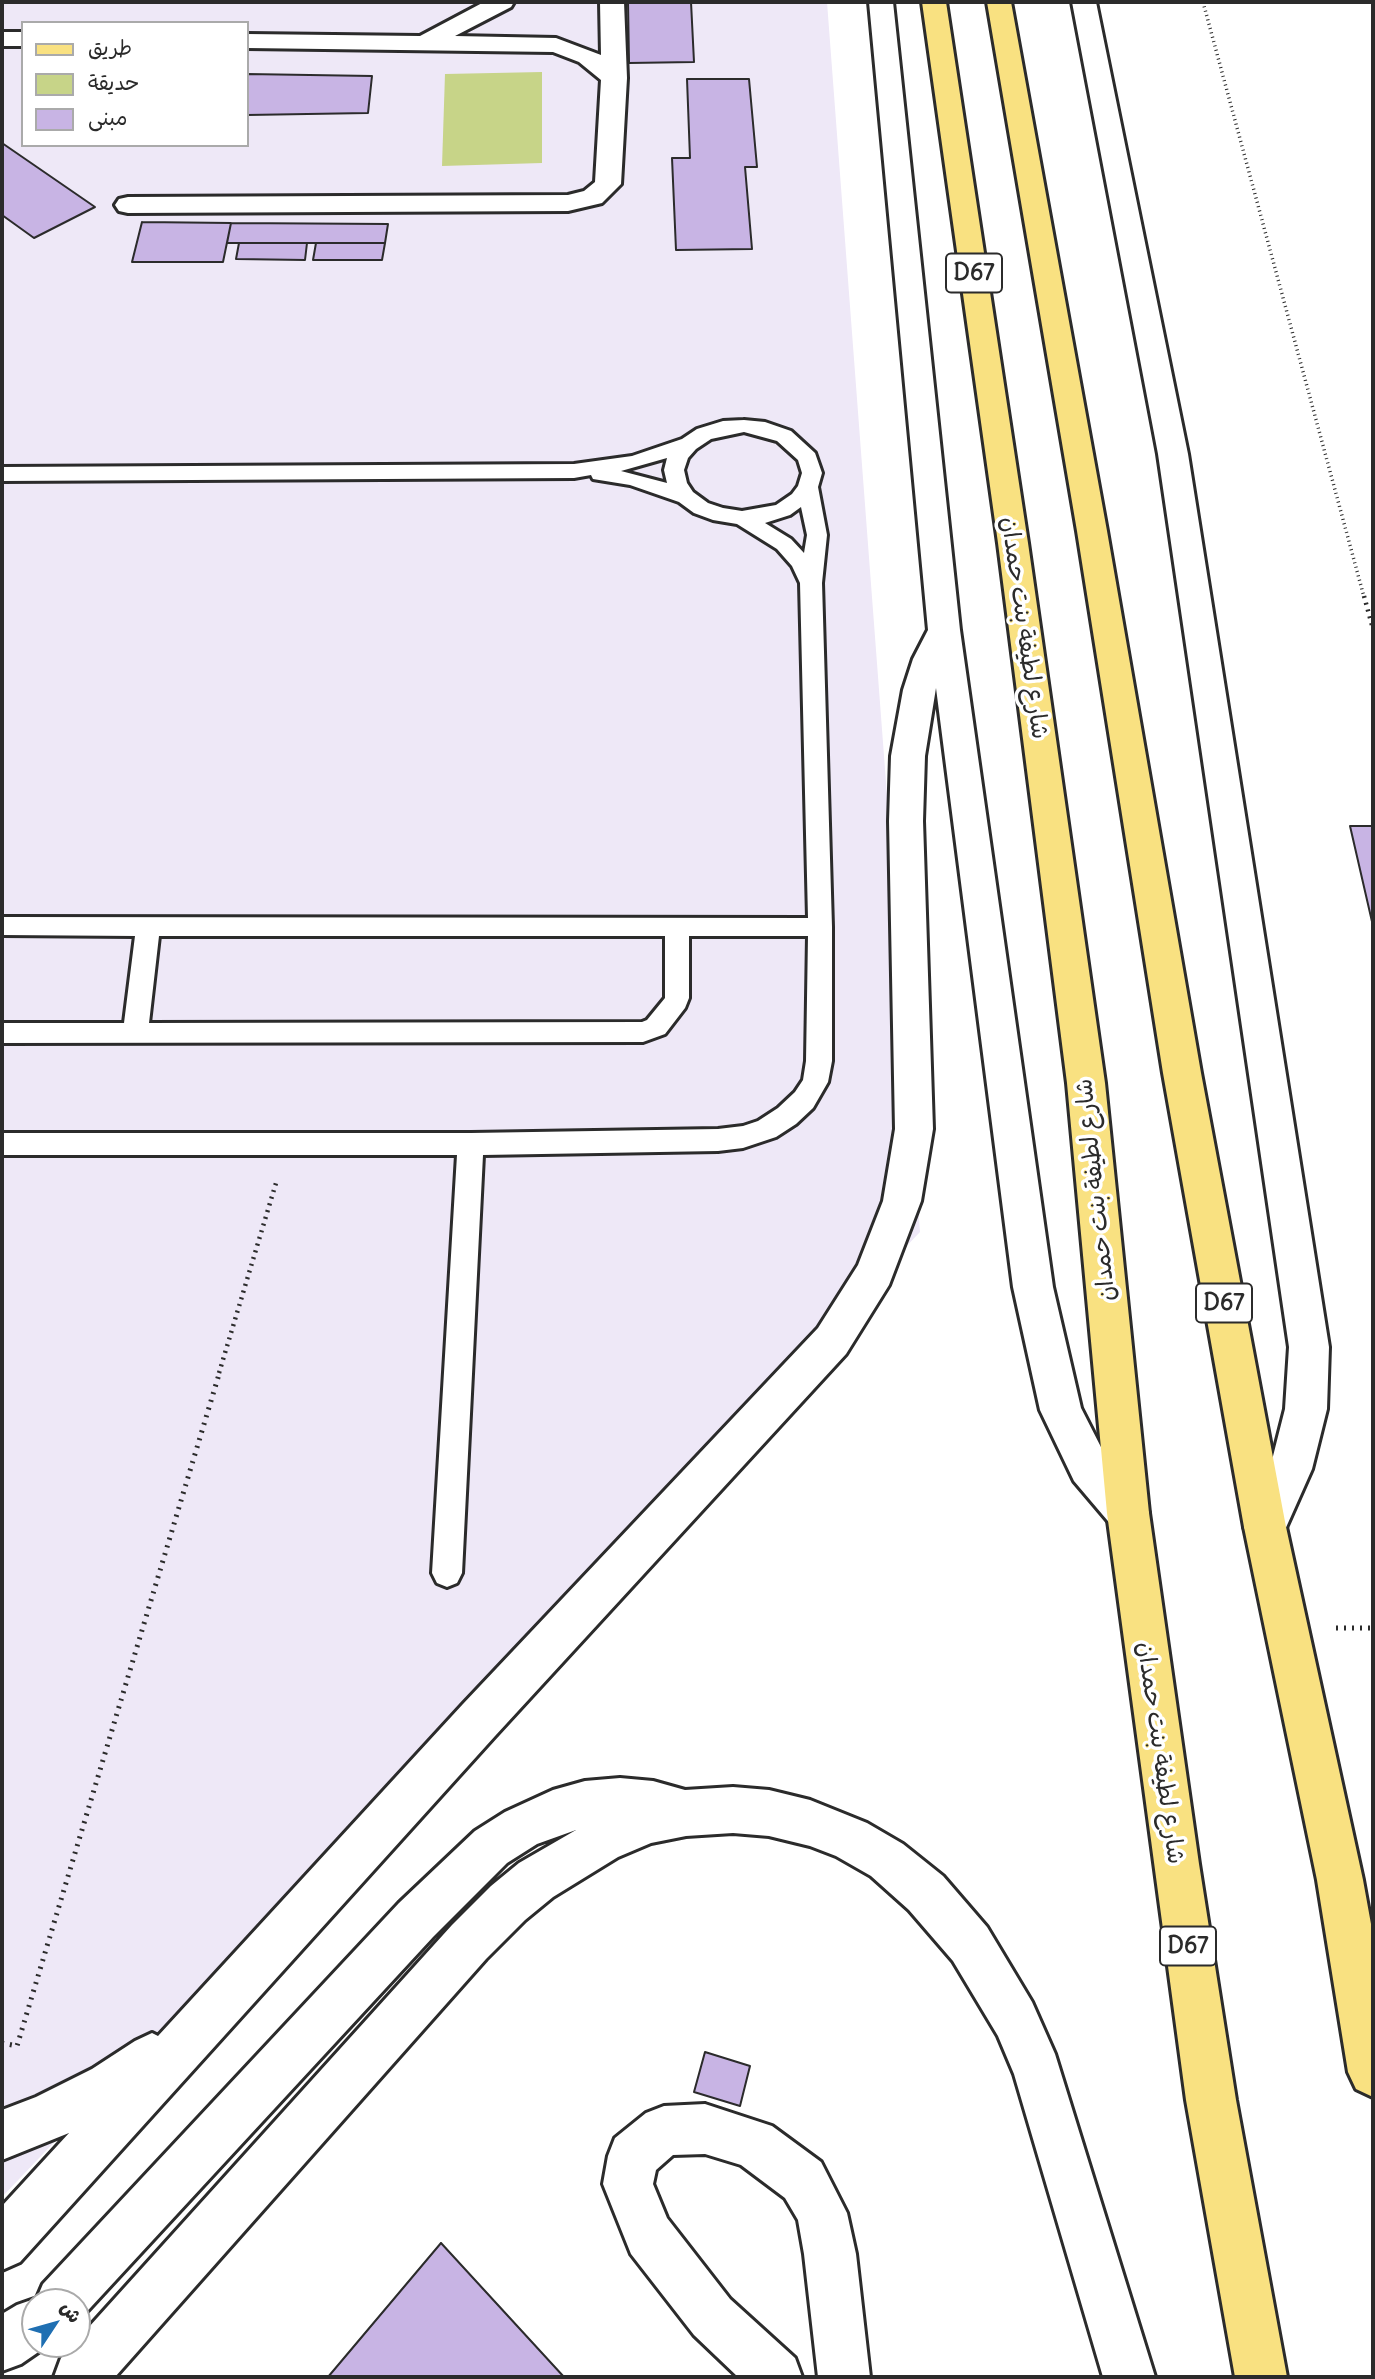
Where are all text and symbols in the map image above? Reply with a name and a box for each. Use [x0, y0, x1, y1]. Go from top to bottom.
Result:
legend [21, 21, 248, 147]
text: طريق [88, 34, 132, 61]
text: حديقة [88, 69, 139, 96]
text: مبنى [88, 104, 127, 131]
road number: D67 [946, 254, 1002, 292]
street label: شارع لطيفة بنت حمدان [994, 515, 1054, 741]
street label: شارع لطيفة بنت حمدان [1070, 1077, 1122, 1303]
road number: D67 [1196, 1284, 1252, 1322]
street label: شارع لطيفة بنت حمدان [1130, 1640, 1190, 1866]
road number: D67 [1160, 1926, 1216, 1966]
north arrow [21, 2288, 91, 2358]
text: ش [56, 2296, 87, 2327]

